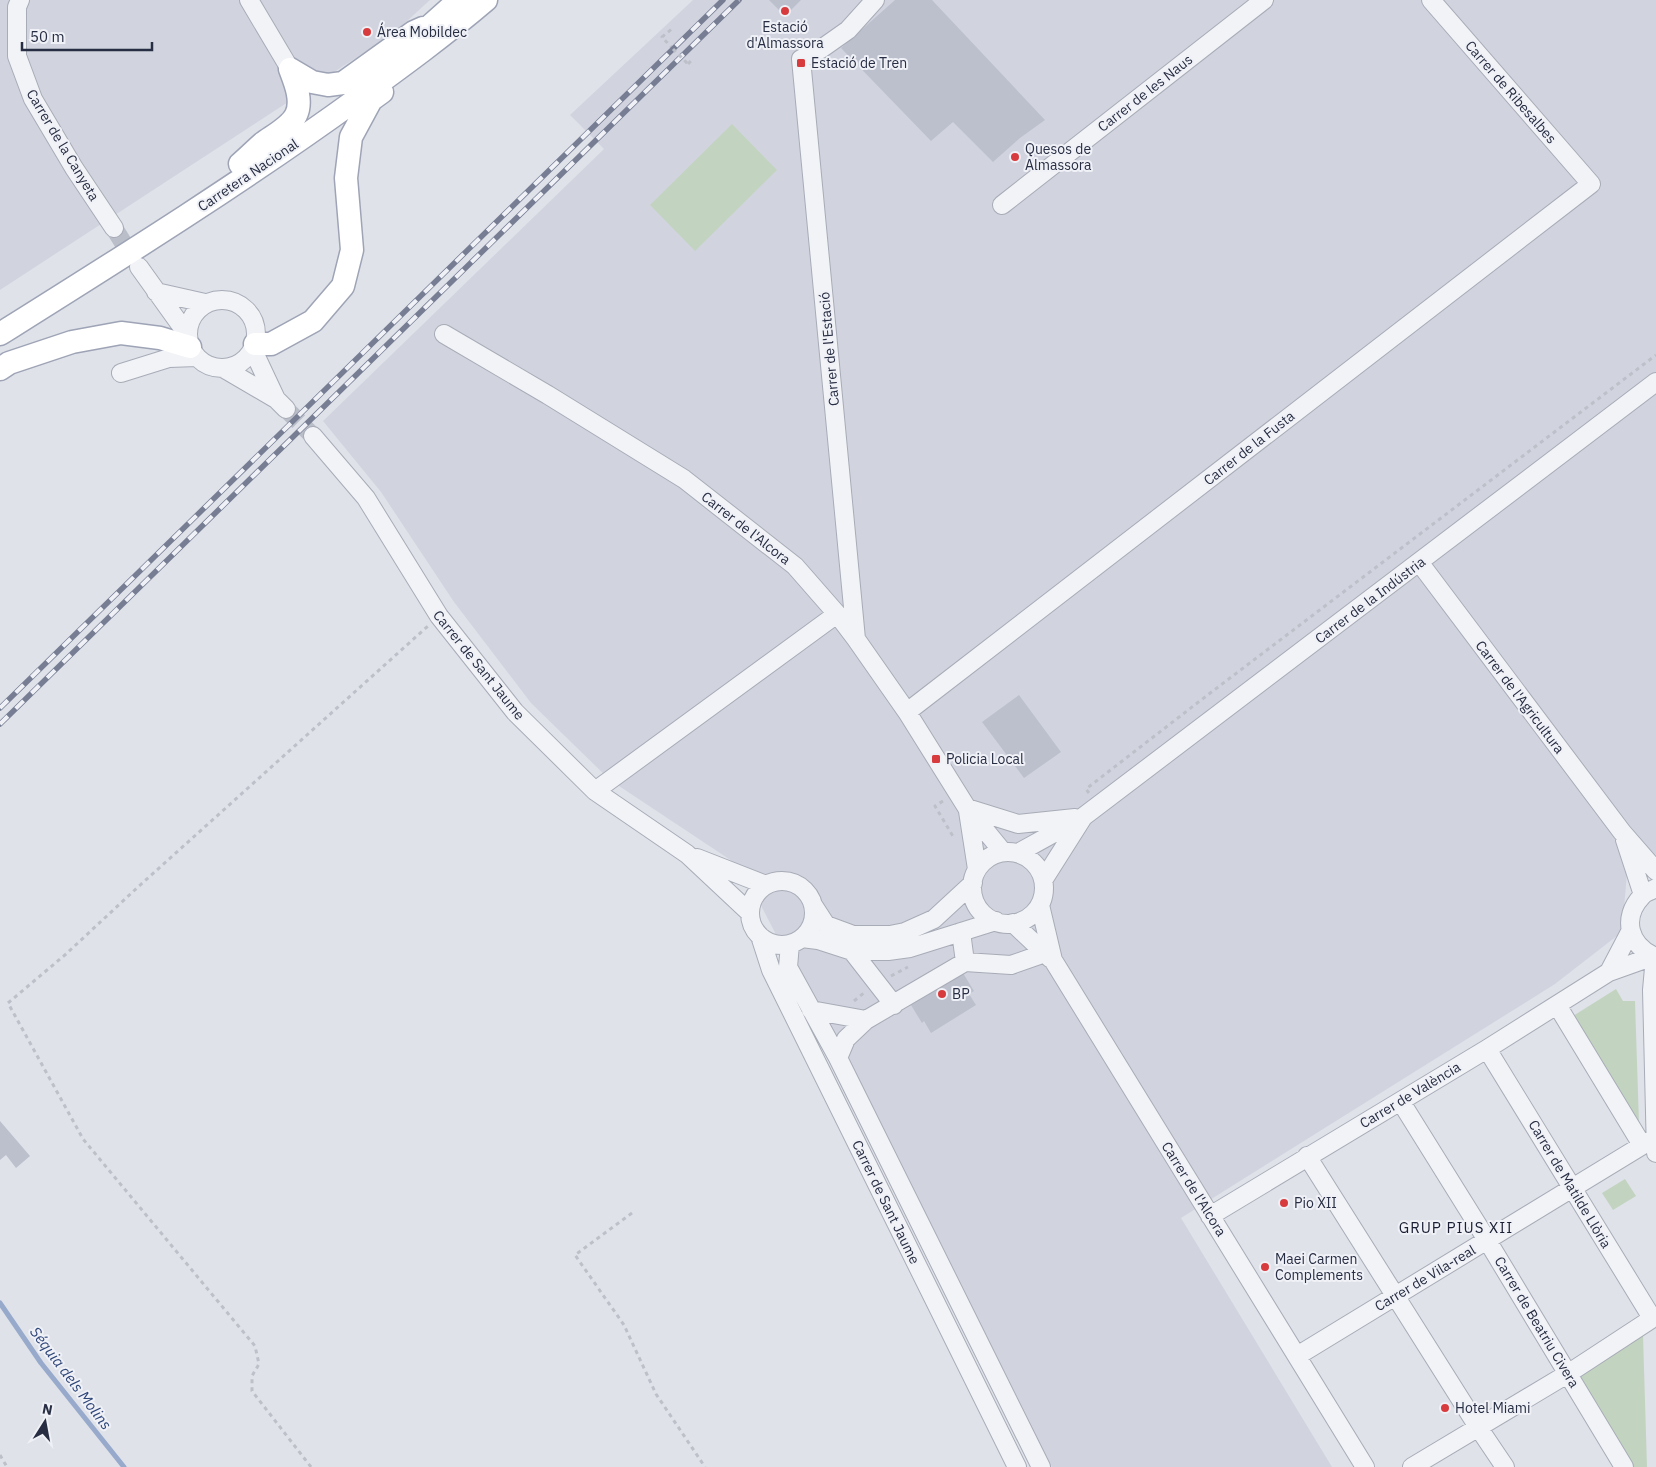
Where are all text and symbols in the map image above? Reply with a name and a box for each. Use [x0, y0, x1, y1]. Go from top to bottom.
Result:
marker: Estació d'Almassora [779, 5, 791, 17]
place label: Estació d'Almassora [746, 18, 824, 52]
scale bar [22, 20, 152, 52]
place label: Área Mobildec [377, 22, 467, 41]
marker: Área Mobildec [361, 26, 373, 38]
text: 50 m [30, 27, 65, 46]
street label: Carrer de Ribesalbes [1461, 37, 1561, 147]
street label: Carrer de les Naus [1094, 50, 1196, 136]
place label: Estació de Tren [811, 54, 907, 72]
marker: Estació de Tren [795, 57, 807, 69]
street label: Carrer de la Canyeta [23, 86, 104, 205]
street label: Carretera Nacional [194, 135, 302, 215]
place label: Quesos de Almassora [1025, 140, 1092, 174]
marker: Quesos de Almassora [1009, 151, 1021, 163]
street label: Carrer de l'Estació [815, 291, 843, 407]
street label: Carrer de la Fusta [1200, 406, 1299, 489]
street label: Carrer de l'Alcora [698, 488, 795, 569]
street label: Carrer de la Indústria [1311, 552, 1429, 647]
street label: Carrer de Sant Jaume [429, 607, 529, 724]
street label: Carrer de l'Agricultura [1472, 637, 1569, 758]
place label: Policia Local [946, 750, 1024, 768]
marker: Policia Local [930, 753, 942, 765]
place label: BP [952, 985, 970, 1003]
marker: BP [936, 988, 948, 1000]
street label: Carrer de València [1356, 1057, 1464, 1132]
street label: Carrer de Matilde Llòria [1525, 1117, 1616, 1252]
street label: Carrer de Sant Jaume [848, 1137, 924, 1267]
street label: Carrer de l'Alcora [1158, 1138, 1231, 1240]
place label: Pio XII [1294, 1194, 1337, 1212]
marker: Pio XII [1278, 1197, 1290, 1209]
district label: GRUP PIUS XII [1399, 1218, 1513, 1237]
street label: Carrer de Vila-real [1371, 1241, 1479, 1315]
place label: Maei Carmen Complements [1275, 1250, 1363, 1284]
street label: Carrer de Beatriu Civera [1491, 1253, 1584, 1391]
marker: Maei Carmen Complements [1259, 1261, 1271, 1273]
water label: Séquia dels Molins [26, 1323, 116, 1433]
north arrow [20, 1397, 70, 1447]
text: N [41, 1399, 54, 1419]
place label: Hotel Miami [1455, 1399, 1530, 1417]
marker: Hotel Miami [1439, 1402, 1451, 1414]

